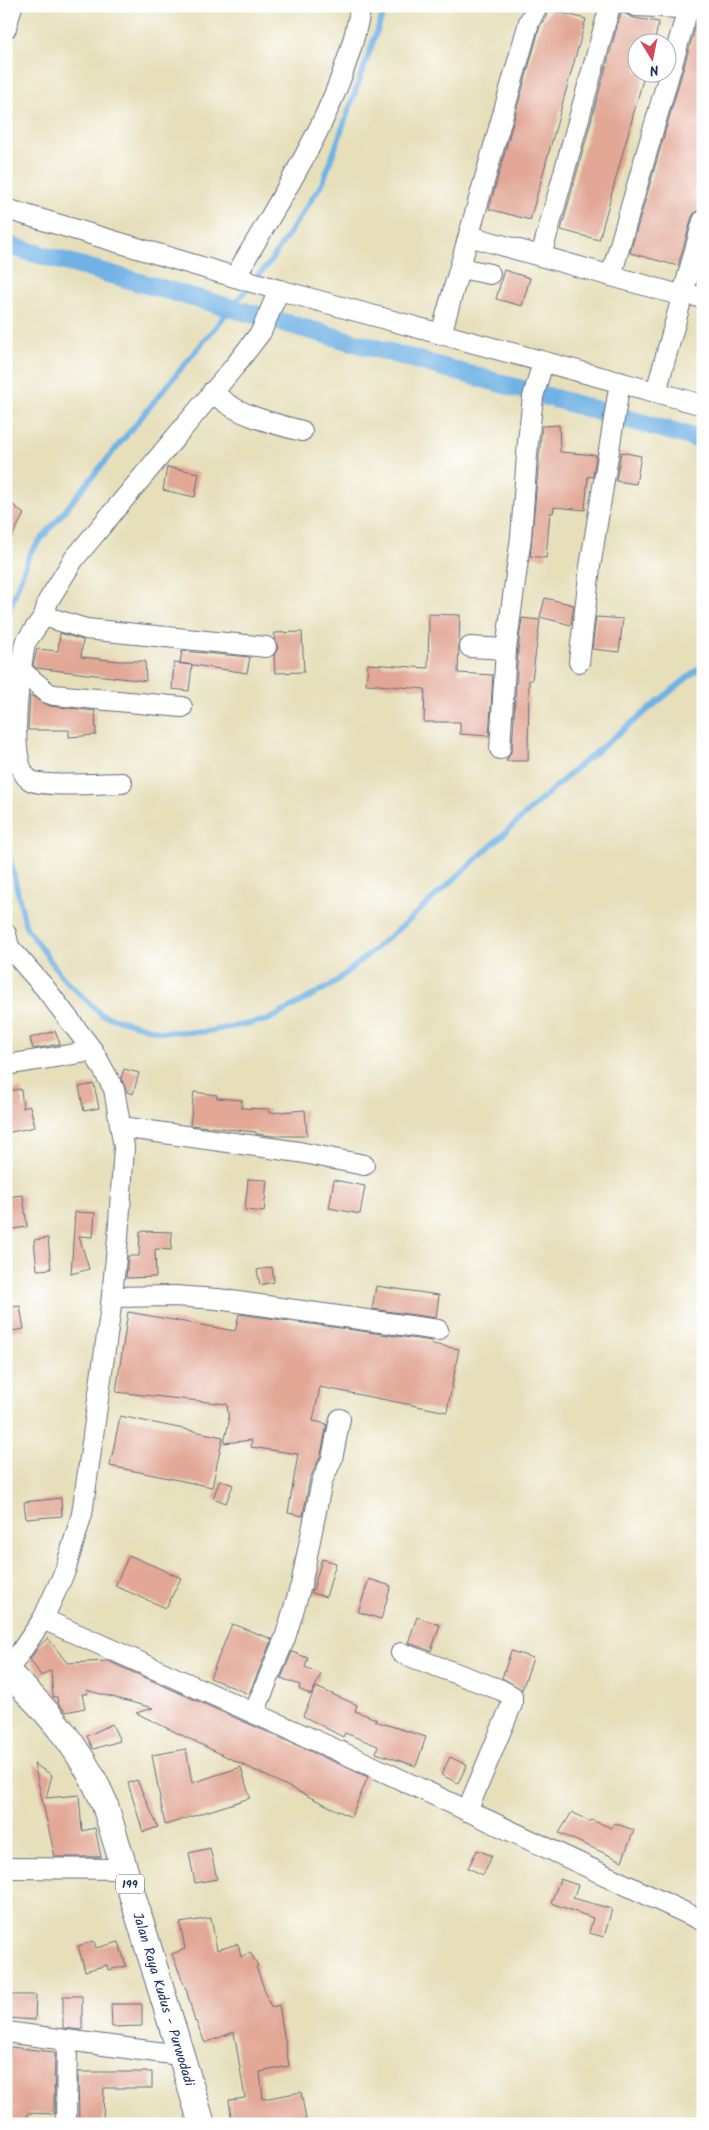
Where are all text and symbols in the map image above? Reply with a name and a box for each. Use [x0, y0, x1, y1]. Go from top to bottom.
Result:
north arrow [626, 32, 676, 82]
text: N [648, 58, 660, 81]
road number: 199 [116, 1875, 144, 1894]
street label: Jalan Raya Kudus - Purwodadi [126, 1910, 200, 2090]

